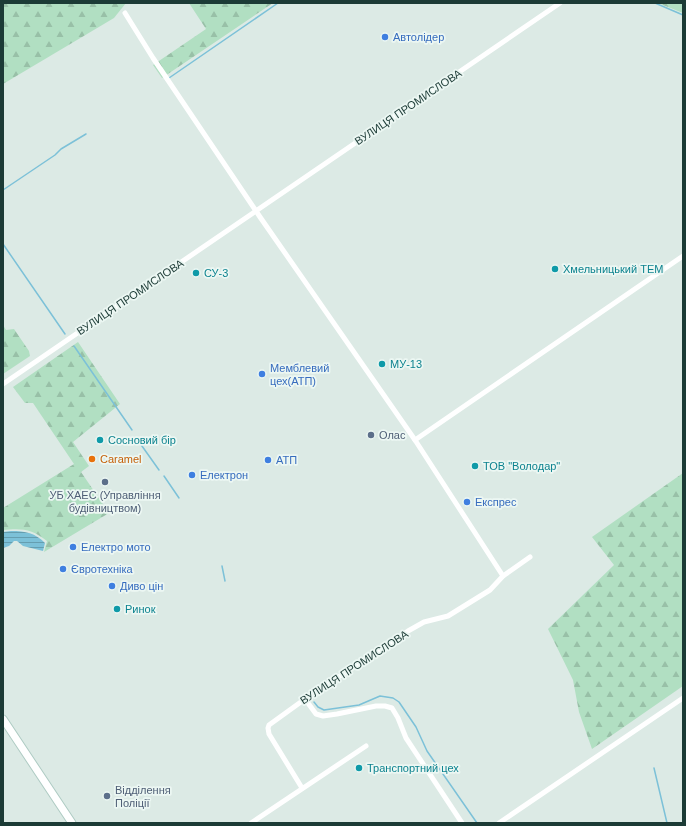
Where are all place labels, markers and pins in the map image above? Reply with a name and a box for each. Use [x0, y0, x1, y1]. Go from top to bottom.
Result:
place label: Автолідер [393, 31, 444, 43]
marker: Автолідер [380, 32, 390, 42]
place label: Хмельницький ТЕМ [563, 263, 663, 275]
marker: Хмельницький ТЕМ [550, 264, 560, 274]
place label: СУ-3 [204, 267, 228, 279]
marker: СУ-3 [191, 268, 201, 278]
place label: МУ-13 [390, 358, 422, 370]
marker: МУ-13 [377, 359, 387, 369]
place label: Мемблевий цех(АТП) [270, 362, 329, 387]
marker: Мемблевий цех(АТП) [257, 369, 267, 379]
place label: Олас [379, 429, 406, 441]
marker: Олас [366, 430, 376, 440]
place label: Сосновий бір [108, 434, 176, 446]
marker: Сосновий бір [95, 435, 105, 445]
place label: Caramel [100, 453, 142, 465]
marker: Caramel [87, 454, 97, 464]
place label: АТП [276, 454, 297, 466]
marker: АТП [263, 455, 273, 465]
place label: ТОВ "Володар" [483, 460, 560, 472]
marker: ТОВ "Володар" [470, 461, 480, 471]
place label: Електрон [200, 469, 248, 481]
marker: Електрон [187, 470, 197, 480]
marker: УБ ХАЕС (Управління будівництвом) [100, 477, 110, 487]
place label: УБ ХАЕС (Управління будівництвом) [49, 489, 161, 514]
place label: Експрес [475, 496, 517, 508]
marker: Експрес [462, 497, 472, 507]
place label: Електро мото [81, 541, 151, 553]
marker: Електро мото [68, 542, 78, 552]
place label: Євротехніка [71, 563, 134, 575]
marker: Євротехніка [58, 564, 68, 574]
place label: Диво цін [120, 580, 163, 592]
marker: Диво цін [107, 581, 117, 591]
place label: Ринок [125, 603, 156, 615]
marker: Ринок [112, 604, 122, 614]
place label: Транспортний цех [367, 762, 459, 774]
marker: Транспортний цех [354, 763, 364, 773]
place label: Відділення Поліції [115, 784, 171, 809]
marker: Відділення Поліції [102, 791, 112, 801]

